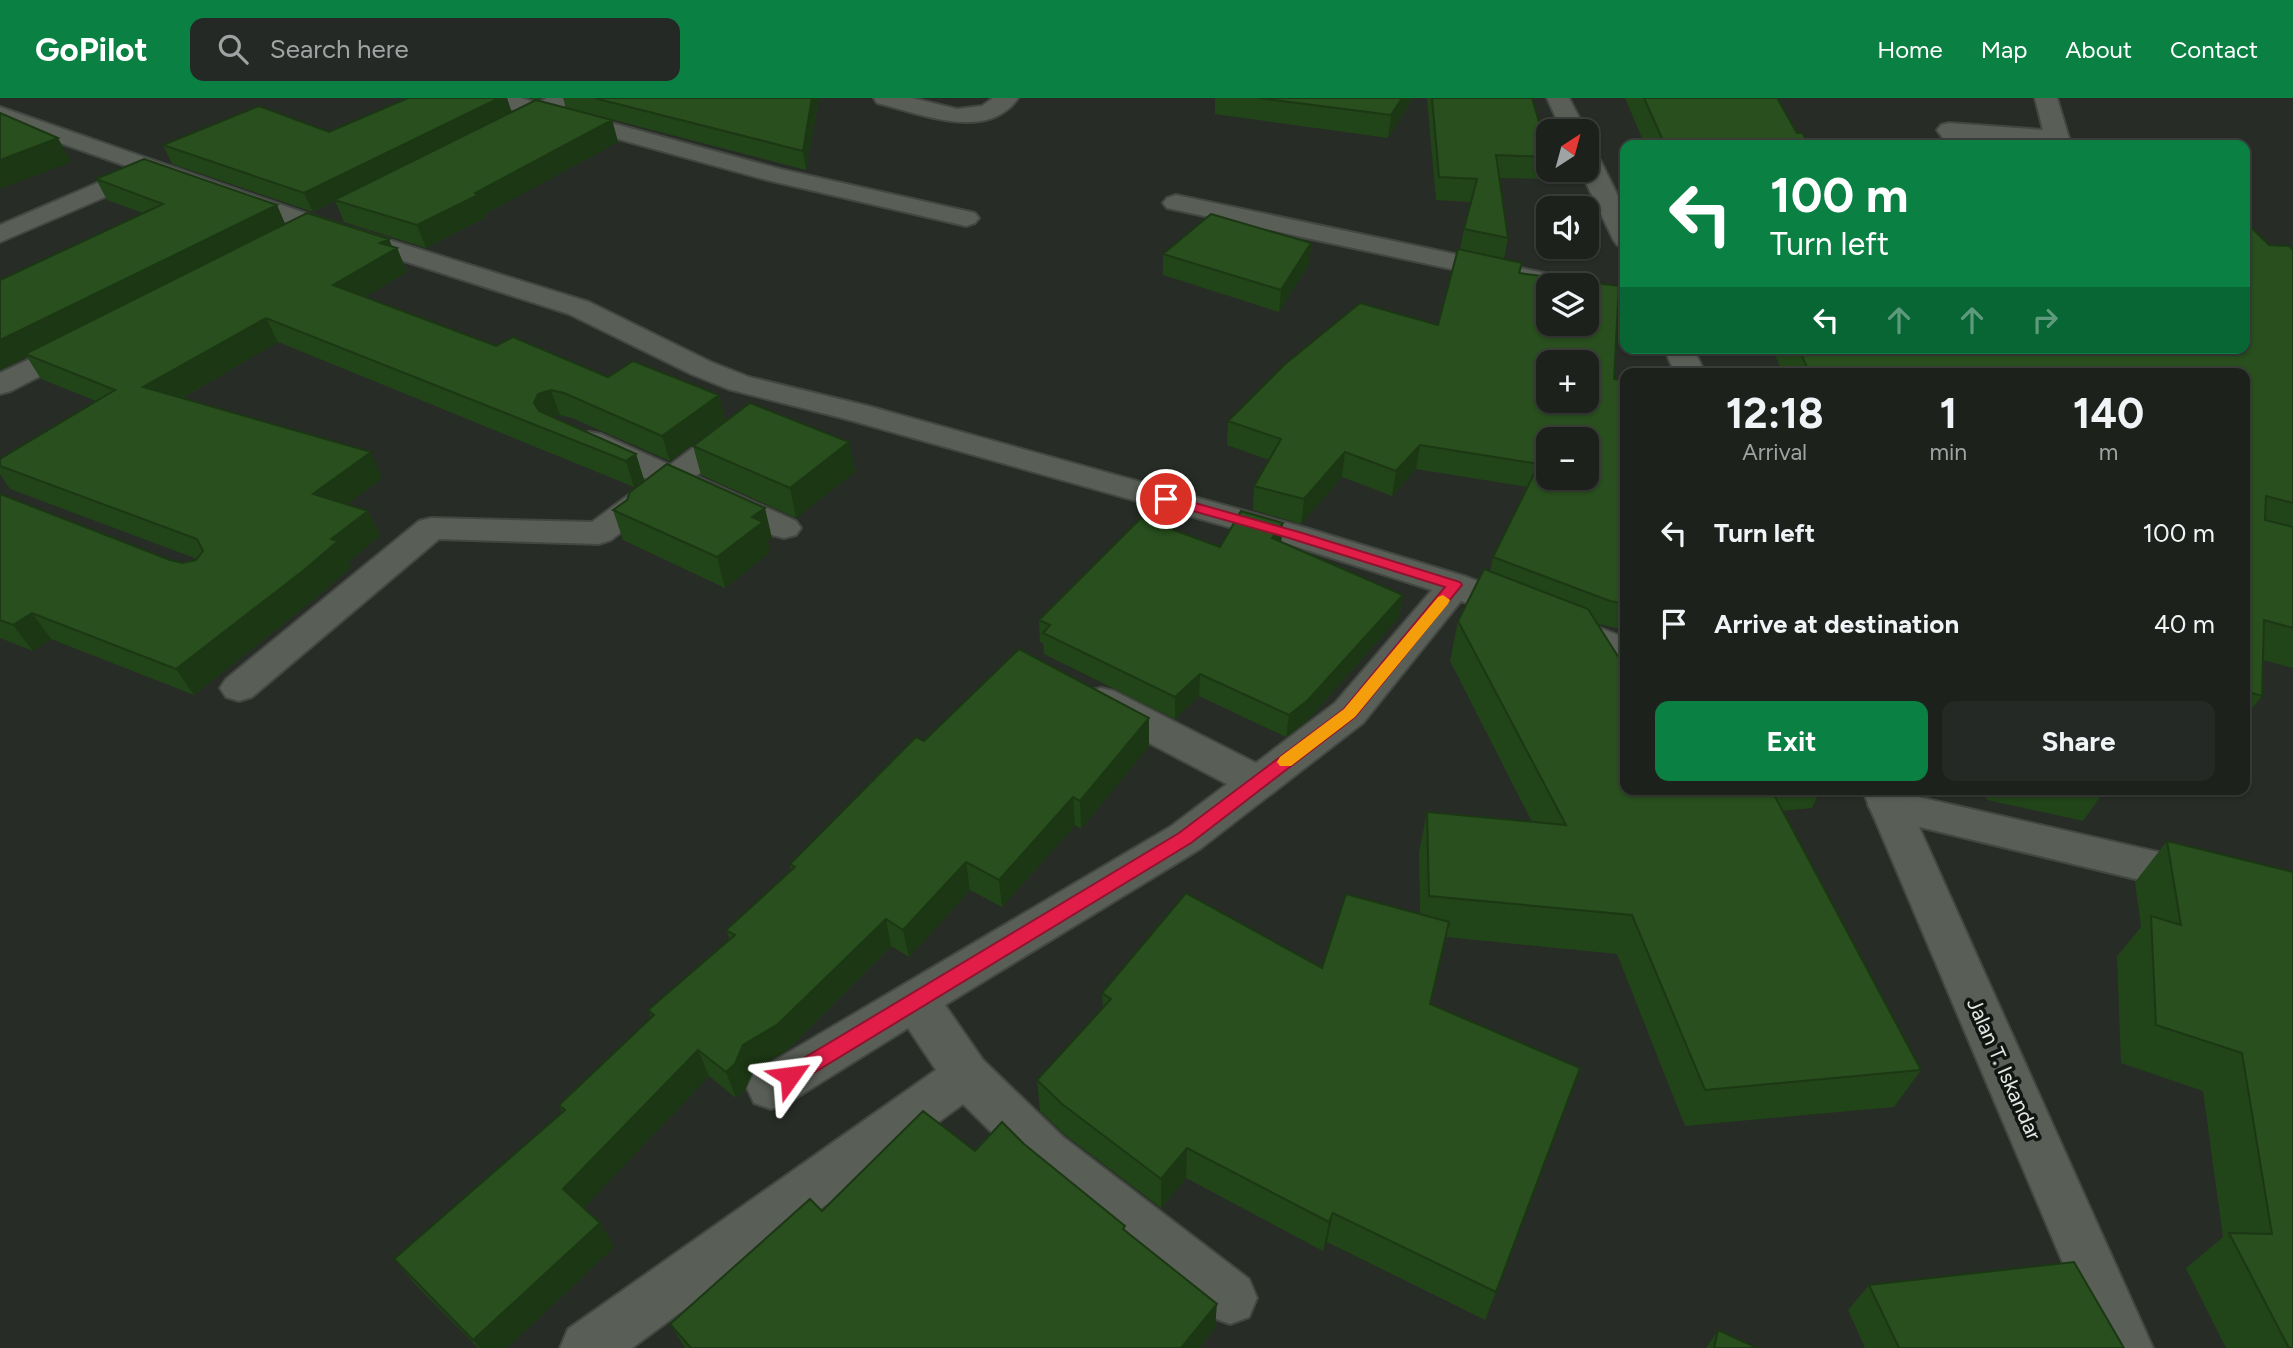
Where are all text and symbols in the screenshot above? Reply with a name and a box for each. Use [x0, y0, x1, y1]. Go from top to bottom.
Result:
search box [190, 18, 680, 81]
text: GoPilot [35, 30, 148, 69]
icon: search [214, 30, 252, 68]
text: Search here [270, 33, 409, 65]
text: Home [1877, 35, 1943, 64]
text: Map [1981, 35, 2027, 64]
text: About [2065, 35, 2132, 64]
text: Contact [2170, 35, 2258, 64]
north arrow [1536, 119, 1600, 182]
map controls [1536, 119, 1599, 490]
text: 100 m [1770, 165, 1909, 224]
icon: left [1655, 168, 1746, 259]
button: sound [1536, 196, 1599, 259]
text: Turn left [1770, 225, 1889, 263]
button: layers [1536, 273, 1599, 336]
icon: left [1807, 301, 1845, 339]
icon: ahead [1880, 301, 1918, 339]
icon: ahead [1953, 301, 1991, 339]
icon: right [2026, 301, 2064, 339]
button: + [1536, 350, 1599, 413]
text: 12:18 [1726, 388, 1824, 439]
text: 1 [1939, 388, 1957, 439]
text: 140 [2073, 388, 2144, 439]
button: − [1536, 427, 1599, 490]
text: Arrival [1742, 438, 1807, 466]
text: min [1929, 438, 1967, 466]
text: m [2099, 438, 2118, 466]
pin [1136, 469, 1196, 529]
icon: arrive [1147, 480, 1185, 518]
icon: left [1655, 514, 1693, 552]
text: Turn left [1714, 517, 1815, 549]
text: 100 m [2142, 517, 2215, 549]
icon: arrive [1655, 605, 1693, 643]
text: Arrive at destination [1714, 608, 1959, 640]
text: 40 m [2154, 608, 2215, 640]
button: Exit [1655, 701, 1928, 781]
button: Share [1942, 701, 2215, 781]
street label: Jalan T. Iskandar [1962, 994, 2047, 1144]
position arrow [753, 1039, 827, 1113]

